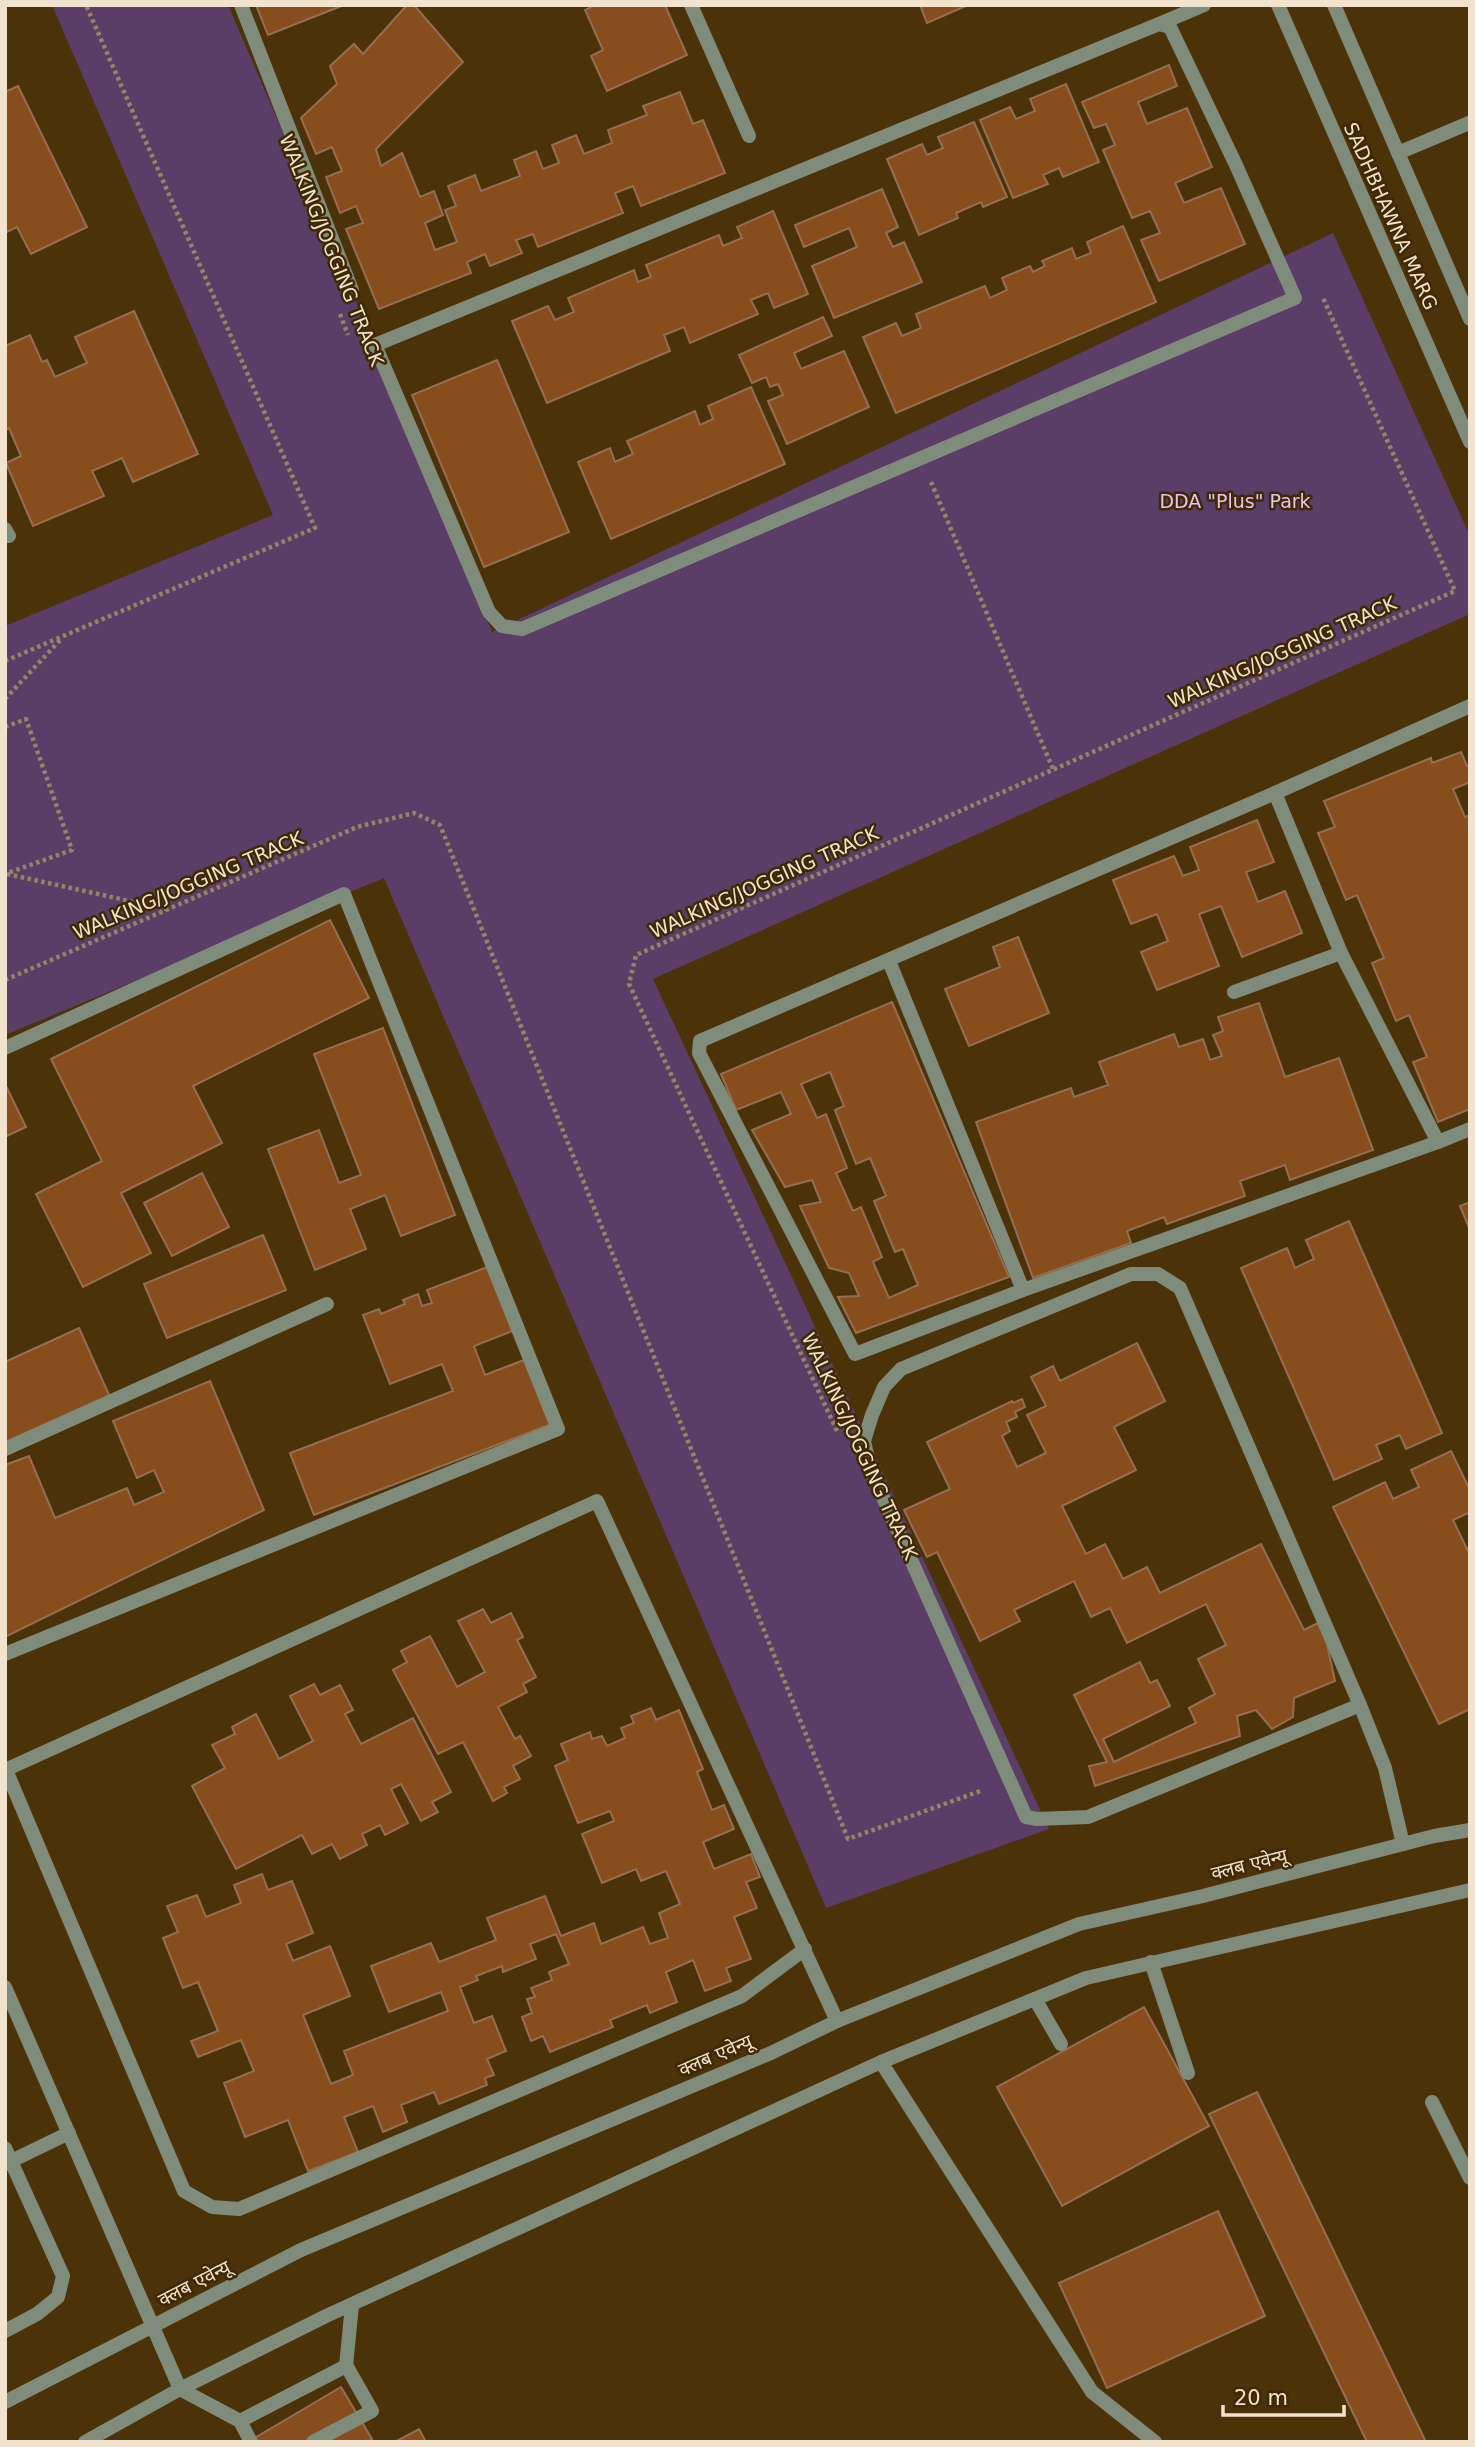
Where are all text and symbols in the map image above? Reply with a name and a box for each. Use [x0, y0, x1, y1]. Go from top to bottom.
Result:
street label: SADHBHAWNA MARG [1340, 119, 1442, 313]
street label: WALKING/JOGGING TRACK [275, 131, 389, 369]
park label: DDA "Plus" Park [1159, 490, 1311, 512]
street label: WALKING/JOGGING TRACK [1164, 591, 1400, 712]
street label: WALKING/JOGGING TRACK [646, 821, 882, 942]
street label: WALKING/JOGGING TRACK [70, 826, 307, 944]
street label: WALKING/JOGGING TRACK [798, 1329, 923, 1563]
street label: क्लब एवेन्यू [1209, 1843, 1293, 1886]
street label: क्लब एवेन्यू [675, 2028, 759, 2082]
street label: क्लब एवेन्यू [154, 2254, 237, 2312]
scale bar [1223, 2374, 1344, 2418]
text: 20 m [1234, 2386, 1288, 2410]

